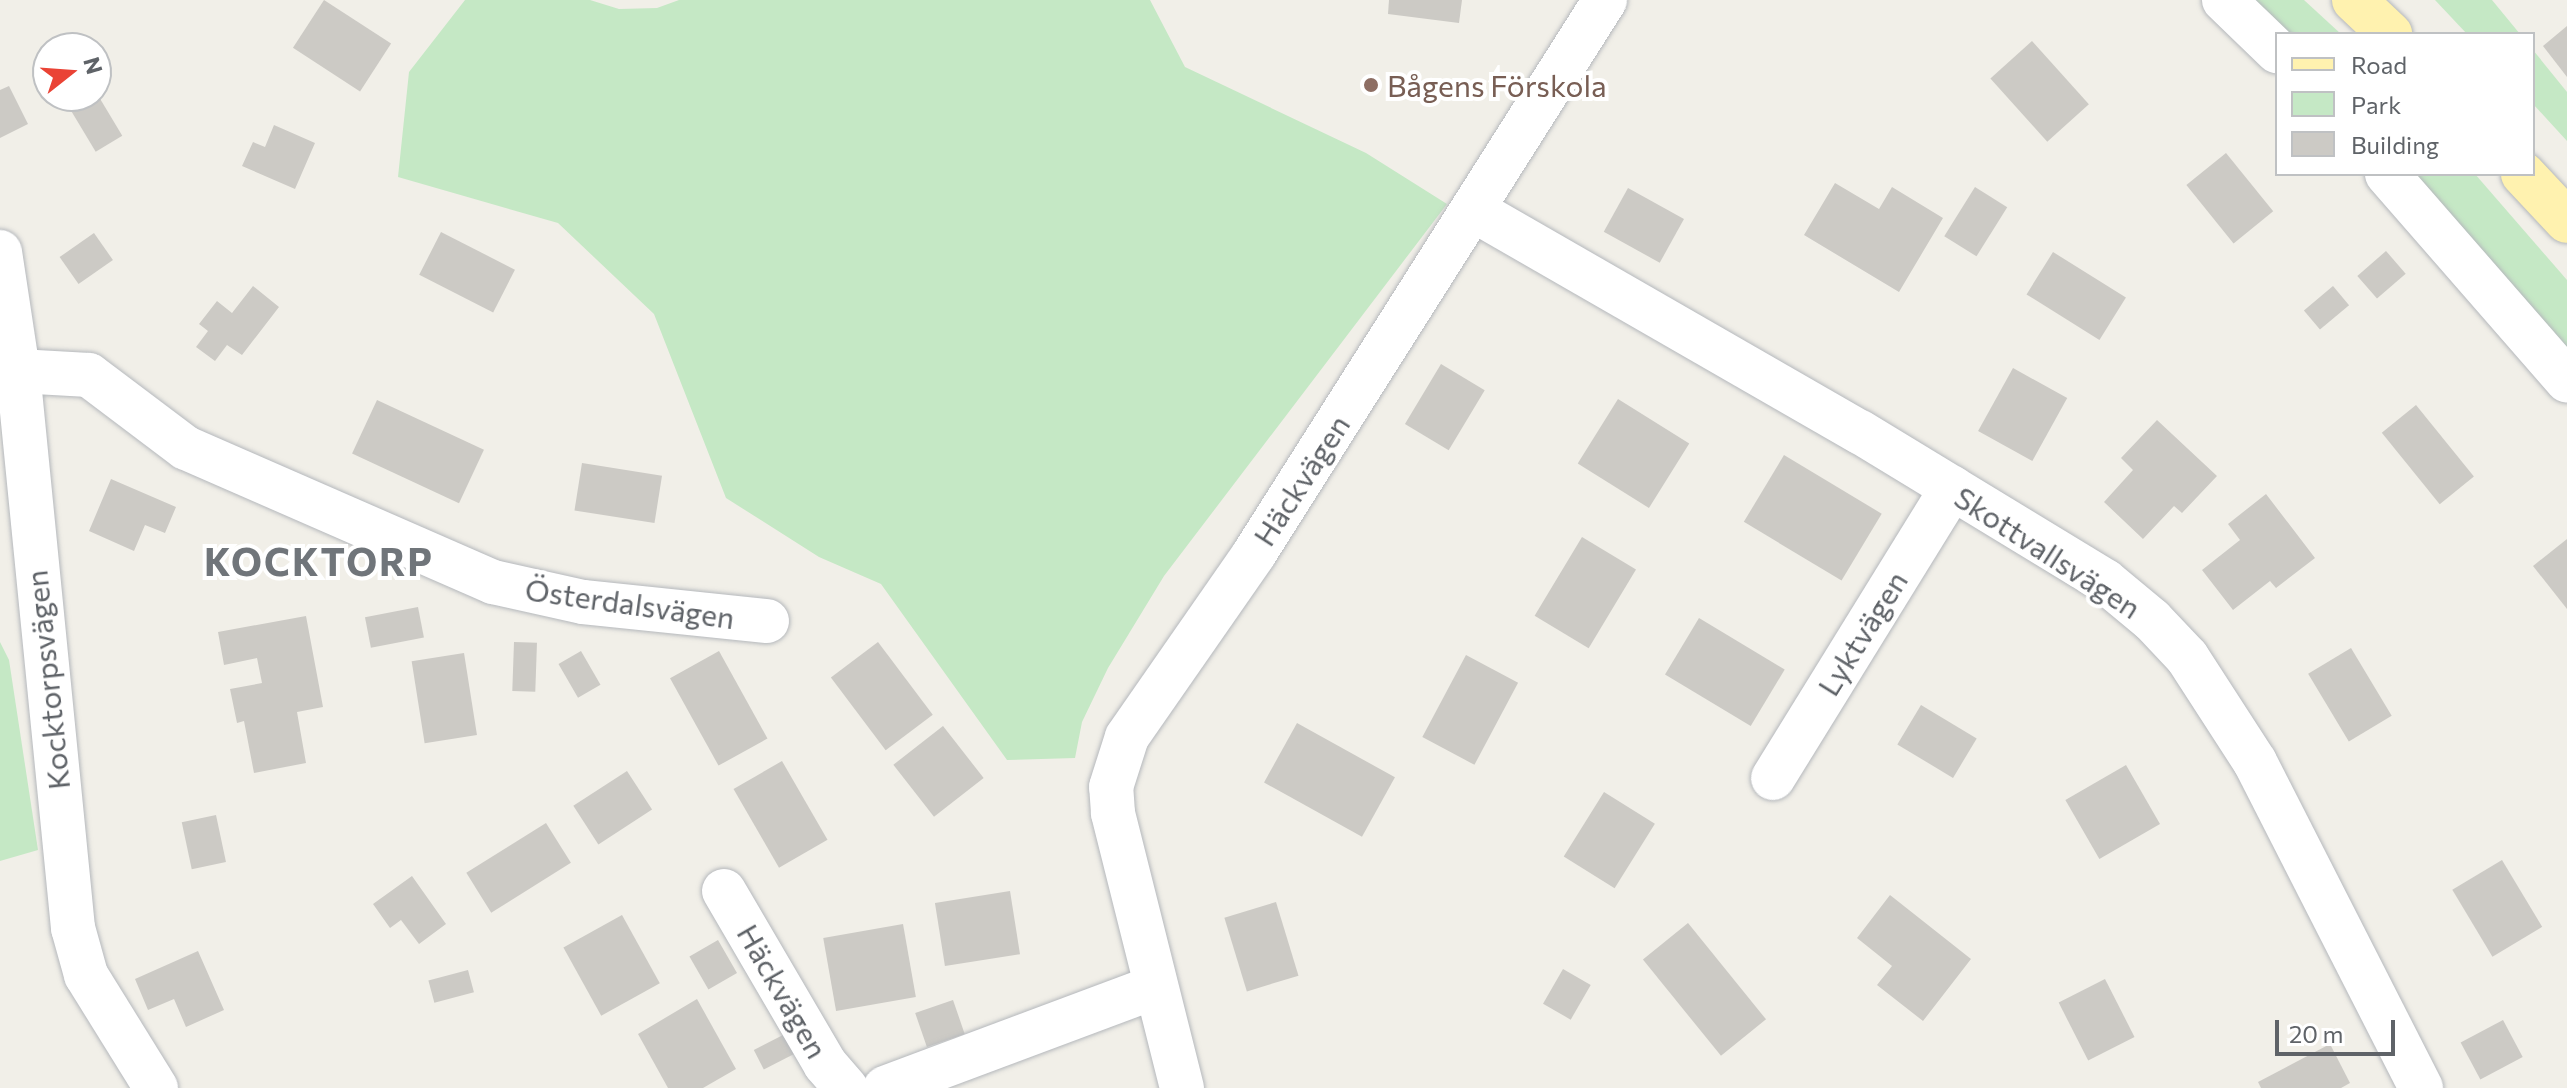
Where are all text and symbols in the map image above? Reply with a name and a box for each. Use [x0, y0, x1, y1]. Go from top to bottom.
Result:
north arrow [32, 32, 112, 112]
legend [2275, 32, 2535, 176]
text: Road [2351, 50, 2407, 79]
text: N [78, 54, 109, 77]
place label: Bågens Förskola [1387, 67, 1607, 103]
marker: Bågens Förskola [1362, 76, 1380, 94]
text: Park [2351, 90, 2401, 119]
text: Building [2351, 130, 2439, 159]
street label: Häckvägen [1245, 408, 1357, 552]
street label: Skottvallsvägen [1948, 478, 2148, 626]
district label: KOCKTORP [204, 538, 434, 584]
street label: Lyktvägen [1810, 564, 1914, 702]
street label: Kocktorpsvägen [18, 568, 76, 792]
street label: Österdalsvägen [523, 570, 737, 636]
street label: Häckvägen [730, 918, 836, 1064]
scale bar [2279, 1004, 2399, 1054]
text: 20 m [2289, 1019, 2343, 1048]

